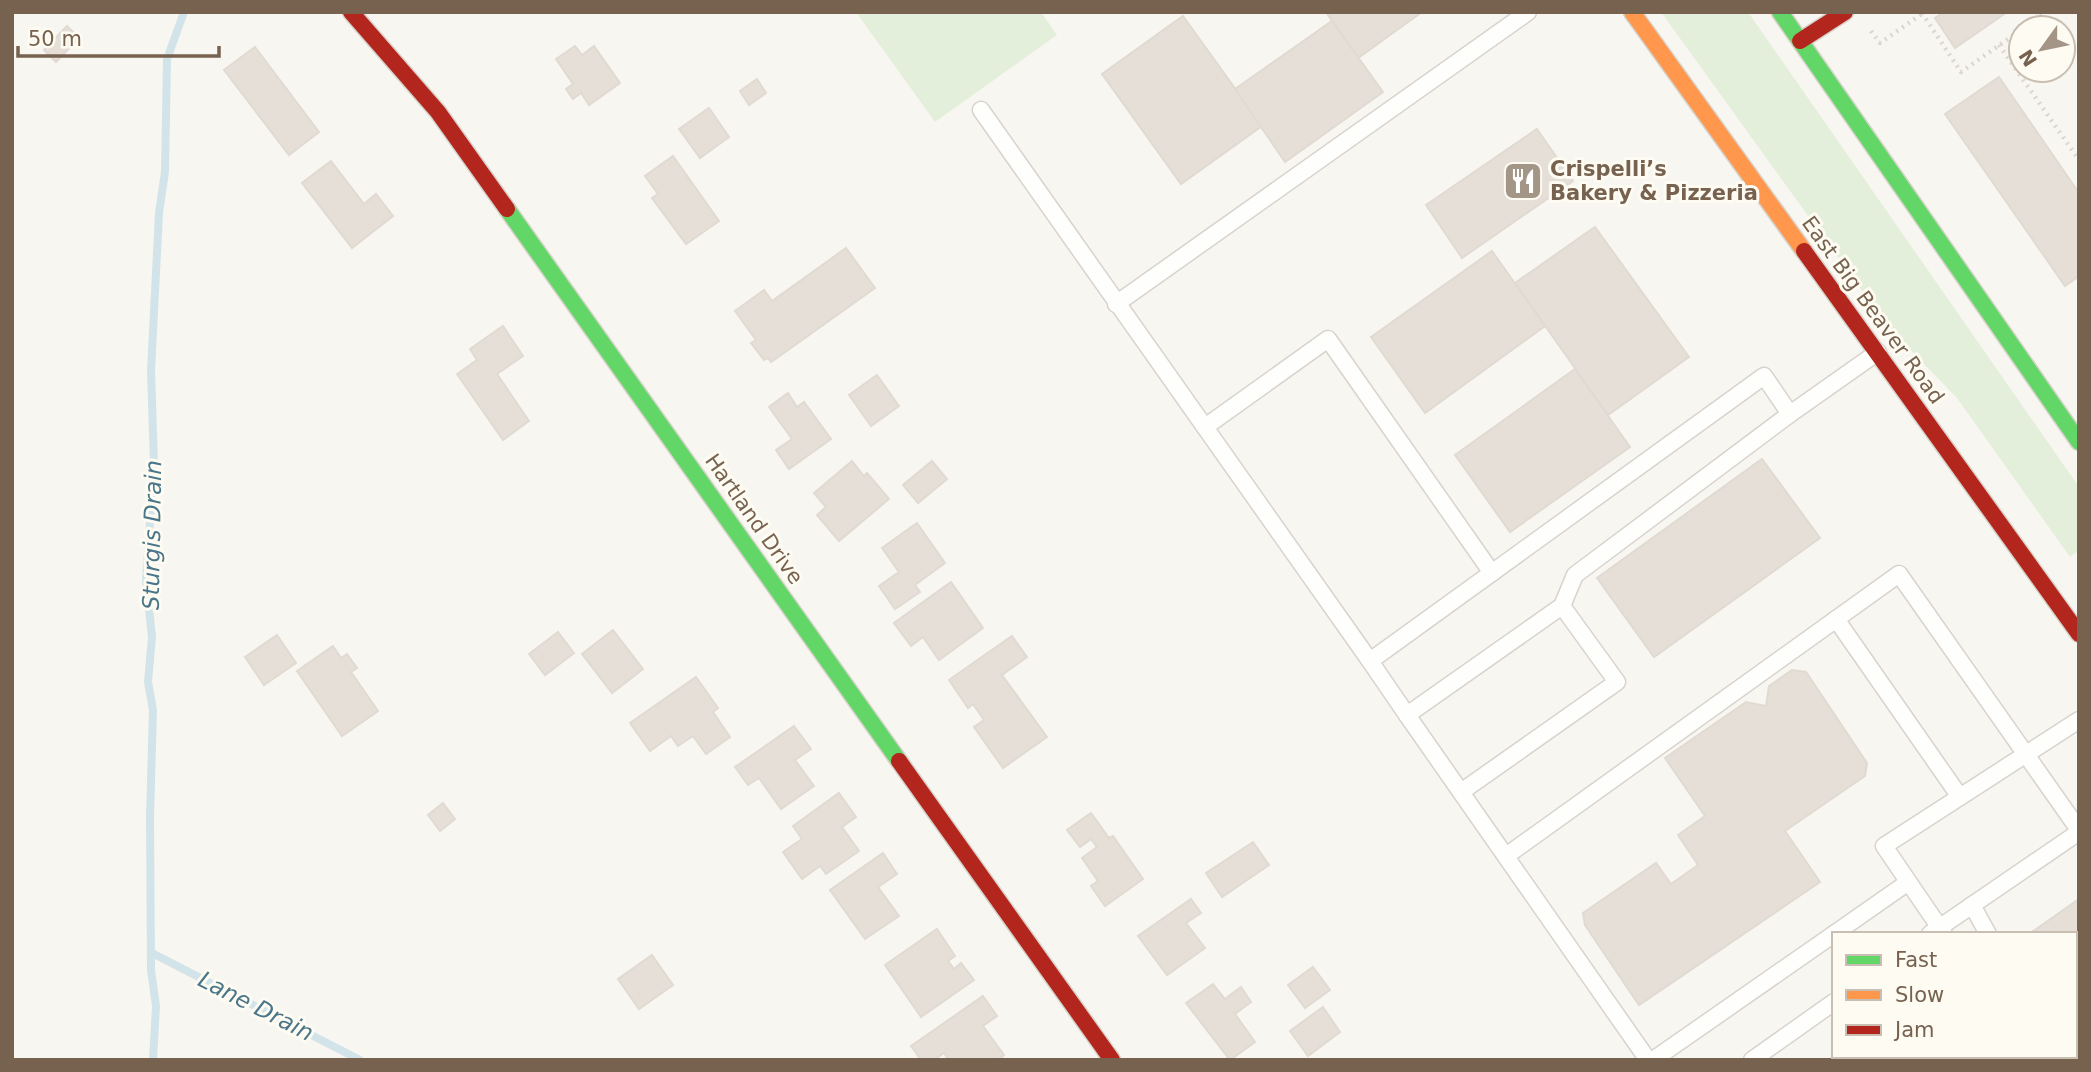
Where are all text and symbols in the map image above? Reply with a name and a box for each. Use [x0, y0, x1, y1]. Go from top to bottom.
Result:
scale bar [18, 14, 219, 58]
north arrow [2007, 14, 2077, 84]
text: 50 m [28, 27, 82, 51]
text: N [2014, 46, 2041, 71]
place label: Crispelli’s Bakery & Pizzeria [1550, 157, 1758, 205]
restaurant icon: Crispelli’s Bakery & Pizzeria [1502, 160, 1544, 202]
street label: East Big Beaver Road [1797, 212, 1949, 408]
street label: Hartland Drive [700, 449, 808, 589]
water label: Sturgis Drain [138, 460, 166, 610]
legend [1832, 932, 2077, 1058]
text: Fast [1895, 948, 1937, 972]
water label: Lane Drain [194, 966, 318, 1046]
text: Slow [1895, 983, 1944, 1007]
text: Jam [1893, 1018, 1935, 1042]

